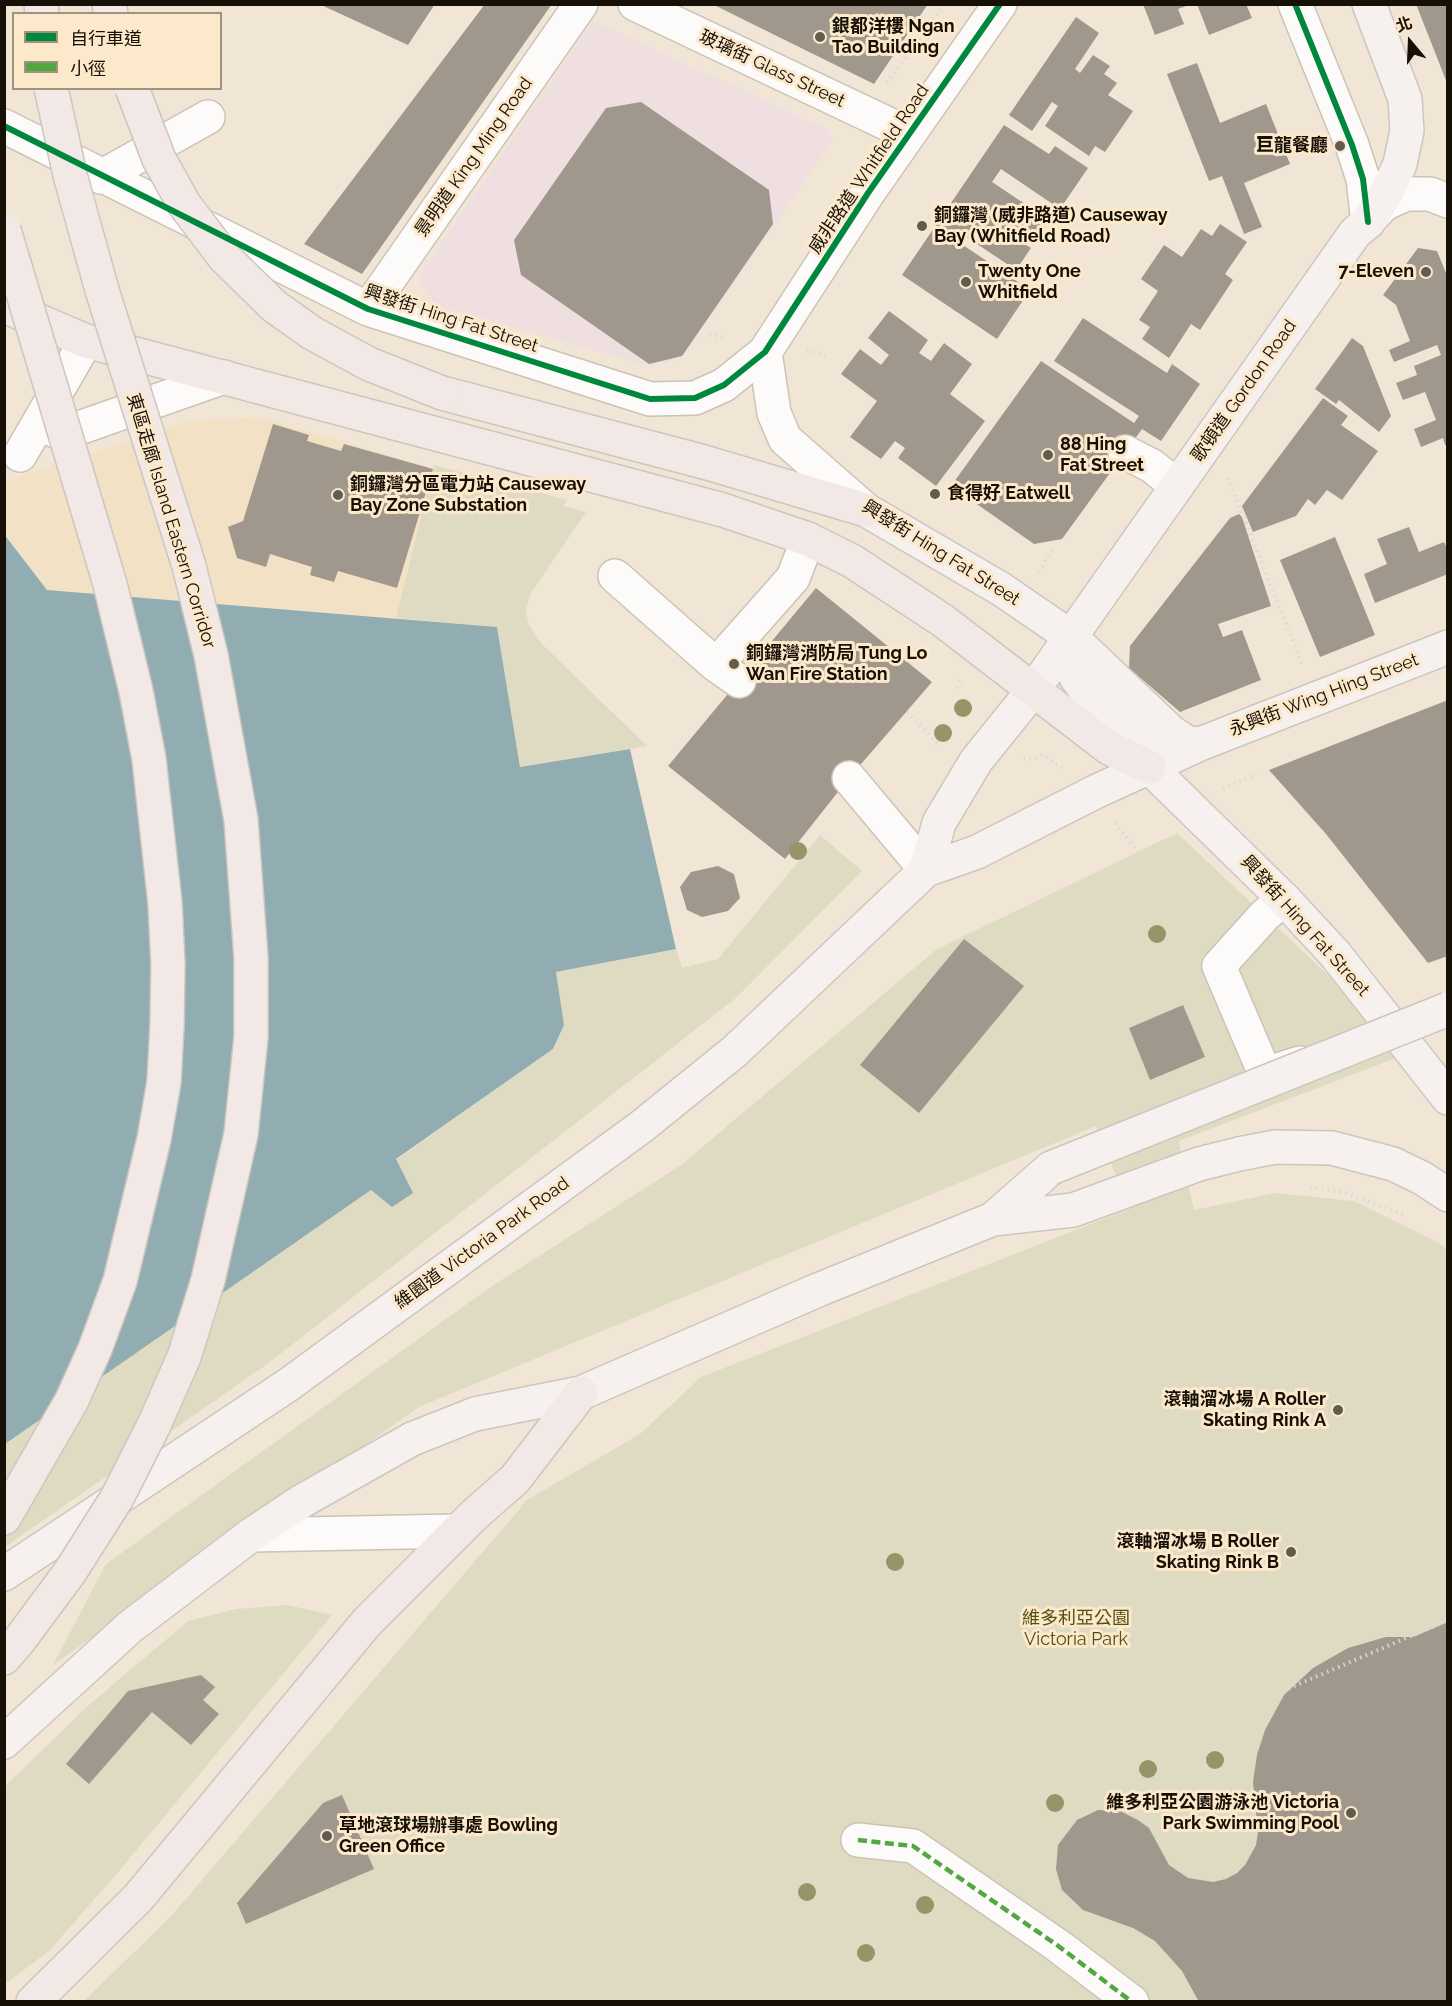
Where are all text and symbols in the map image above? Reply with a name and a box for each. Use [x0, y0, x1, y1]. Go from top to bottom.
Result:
legend [12, 12, 222, 90]
north arrow [1380, 12, 1440, 72]
text: 北 [1393, 13, 1415, 36]
place label: 銀都洋樓 Ngan Tao Building [832, 16, 955, 58]
street label: 玻璃街 Glass Street [696, 26, 848, 112]
text: 自行車道 [70, 28, 142, 49]
marker: 銀都洋樓 Ngan Tao Building [813, 30, 827, 44]
text: 小徑 [70, 58, 106, 79]
street label: 景明道 King Ming Road [411, 73, 537, 241]
street label: 威非路道 Whitfield Road [804, 80, 934, 258]
place label: 巨龍餐廳 [1256, 135, 1328, 157]
marker: 巨龍餐廳 [1333, 139, 1347, 153]
place label: 銅鑼灣 (威非路道) Causeway Bay (Whitfield Road) [934, 205, 1168, 248]
marker: 銅鑼灣 (威非路道) Causeway Bay (Whitfield Road) [915, 219, 929, 233]
place label: Twenty One Whitfield [978, 261, 1081, 304]
place label: 7-Eleven [1338, 261, 1414, 283]
marker: 7-Eleven [1419, 265, 1433, 279]
marker: Twenty One Whitfield [959, 275, 973, 289]
street label: 興發街 Hing Fat Street [361, 281, 541, 357]
street label: 歌頓道 Gordon Road [1187, 316, 1301, 466]
street label: 東區走廊 Island Eastern Corridor [122, 391, 220, 651]
place label: 88 Hing Fat Street [1060, 434, 1144, 476]
marker: 88 Hing Fat Street [1041, 448, 1055, 462]
place label: 銅鑼灣分區電力站 Causeway Bay Zone Substation [350, 474, 586, 516]
place label: 食得好 Eatwell [947, 483, 1070, 505]
marker: 食得好 Eatwell [928, 487, 942, 501]
marker: 銅鑼灣分區電力站 Causeway Bay Zone Substation [331, 488, 345, 502]
street label: 興發街 Hing Fat Street [858, 496, 1024, 610]
place label: 銅鑼灣消防局 Tung Lo Wan Fire Station [746, 643, 927, 686]
street label: 永興街 Wing Hing Street [1226, 649, 1422, 741]
marker: 銅鑼灣消防局 Tung Lo Wan Fire Station [727, 657, 741, 671]
street label: 興發街 Hing Fat Street [1236, 851, 1374, 1001]
street label: 維園道 Victoria Park Road [391, 1172, 573, 1314]
place label: 滾軸溜冰場 A Roller Skating Rink A [1164, 1389, 1326, 1432]
marker: 滾軸溜冰場 A Roller Skating Rink A [1331, 1403, 1345, 1417]
place label: 滾軸溜冰場 B Roller Skating Rink B [1116, 1531, 1279, 1574]
marker: 滾軸溜冰場 B Roller Skating Rink B [1284, 1545, 1298, 1559]
park label: 維多利亞公園 Victoria Park [1022, 1608, 1130, 1650]
place label: 維多利亞公園游泳池 Victoria Park Swimming Pool [1106, 1792, 1339, 1834]
marker: 維多利亞公園游泳池 Victoria Park Swimming Pool [1344, 1806, 1358, 1820]
place label: 草地滾球場辦事處 Bowling Green Office [339, 1815, 558, 1858]
marker: 草地滾球場辦事處 Bowling Green Office [320, 1829, 334, 1843]

